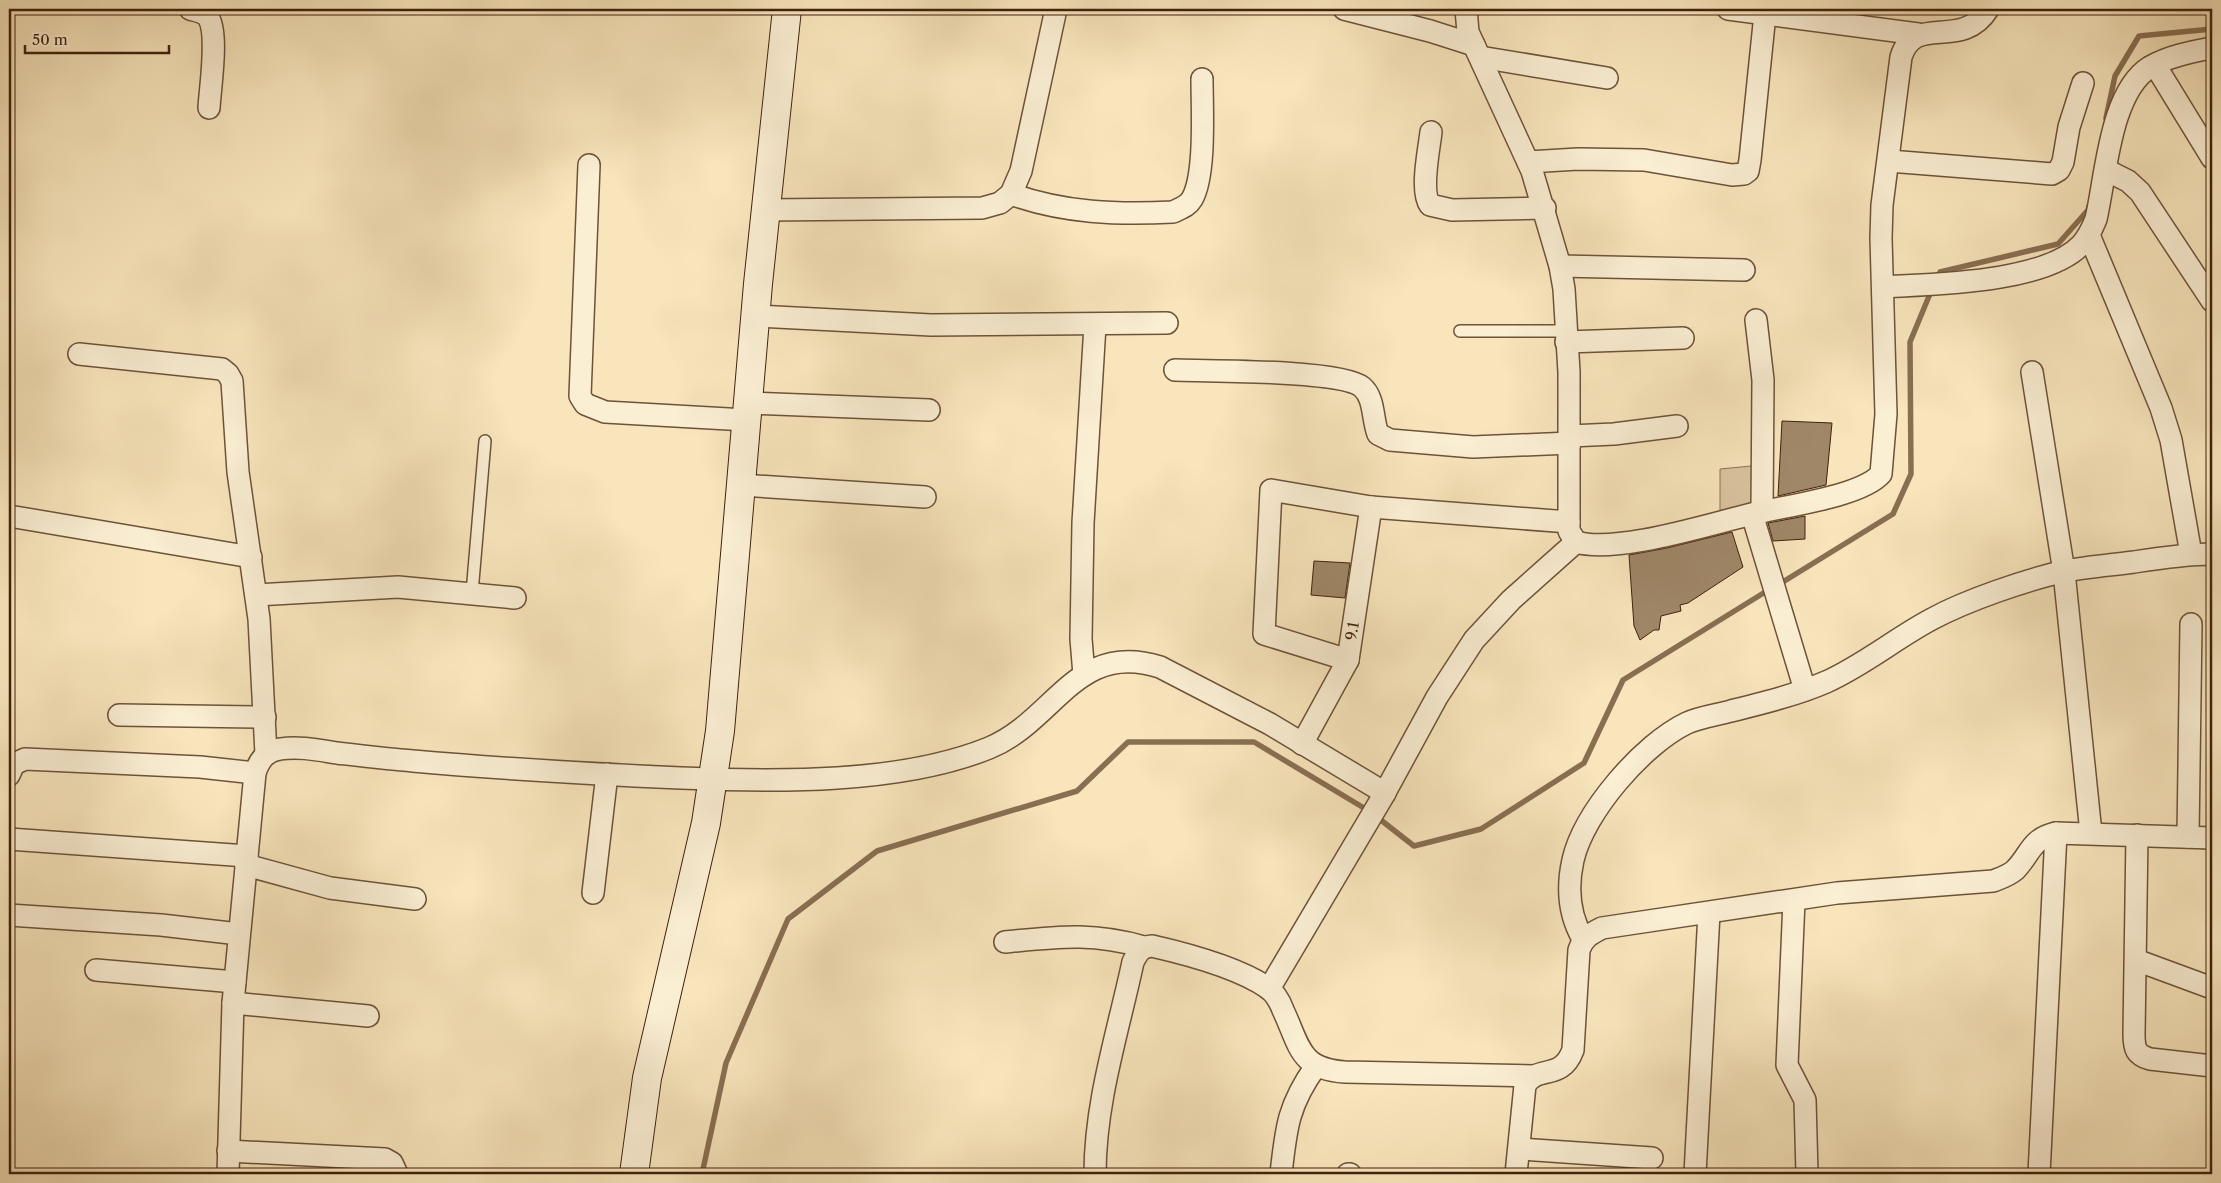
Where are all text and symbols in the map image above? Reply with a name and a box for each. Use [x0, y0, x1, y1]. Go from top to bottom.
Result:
scale bar [25, 22, 169, 54]
text: 50 m [32, 30, 68, 49]
street label: 9.1 [1341, 620, 1363, 642]

